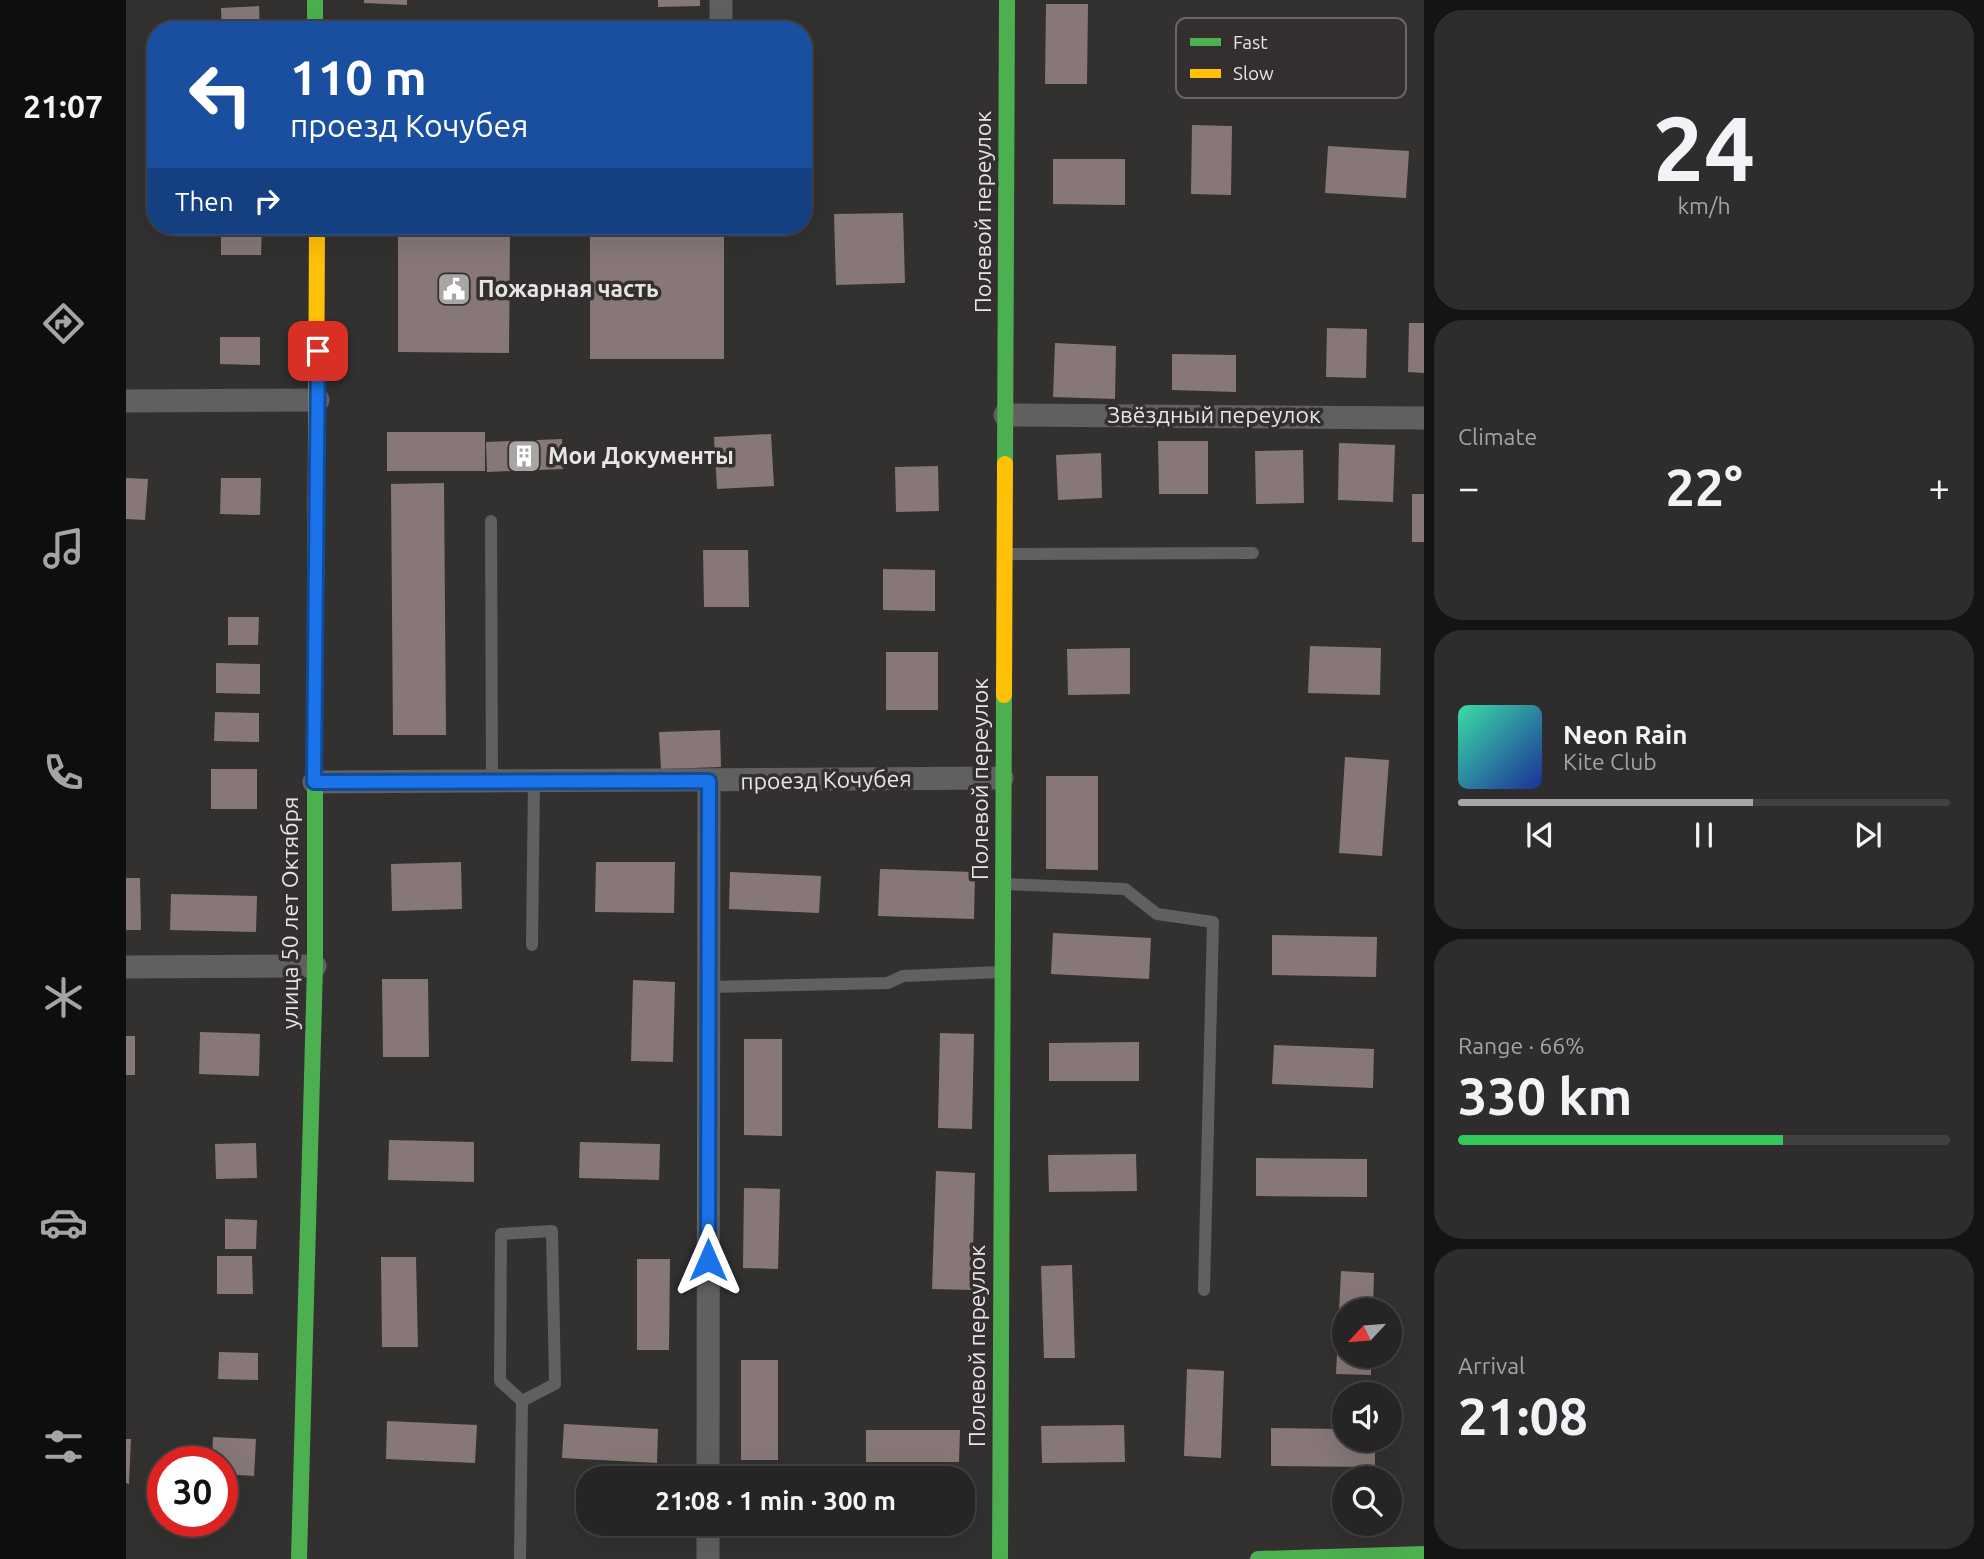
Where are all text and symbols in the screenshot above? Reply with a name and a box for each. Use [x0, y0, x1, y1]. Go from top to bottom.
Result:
legend [1176, 18, 1406, 98]
text: Fast [1233, 31, 1268, 53]
icon: left [175, 49, 266, 140]
text: 110 m [290, 49, 427, 104]
text: Slow [1233, 62, 1274, 84]
text: 21:07 [23, 88, 103, 124]
text: 24 [1653, 96, 1755, 198]
text: проезд Кочубея [290, 107, 529, 143]
street label: Полевой переулок [970, 111, 995, 313]
icon: right [248, 182, 286, 220]
text: Then [175, 187, 234, 216]
text: km/h [1677, 193, 1731, 218]
public building icon: Пожарная часть [435, 270, 473, 308]
place label: Пожарная часть [478, 276, 659, 301]
icon: directions [39, 299, 88, 348]
pin [288, 321, 348, 381]
icon: arrive [299, 332, 337, 370]
street label: Звёздный переулок [1107, 402, 1321, 427]
text: Climate [1458, 424, 1537, 449]
building icon: Мои Документы [505, 437, 543, 475]
place label: Мои Документы [548, 443, 734, 468]
text: 22° [1665, 458, 1743, 516]
text: − [1458, 466, 1479, 508]
text: + [1929, 466, 1950, 508]
icon: music [39, 524, 88, 573]
street label: Полевой переулок [967, 678, 992, 880]
text: Neon Rain [1563, 720, 1688, 749]
icon: phone [39, 748, 88, 797]
text: Kite Club [1563, 749, 1657, 774]
street label: проезд Кочубея [740, 766, 912, 793]
street label: улица 50 лет Октября [277, 797, 302, 1029]
icon: previous [1521, 816, 1559, 854]
icon: pause [1685, 816, 1723, 854]
icon: next [1849, 816, 1887, 854]
icon: climate [39, 973, 88, 1022]
text: Range · 66% [1458, 1033, 1585, 1058]
text: 330 km [1458, 1067, 1632, 1125]
icon: car [39, 1198, 88, 1247]
position arrow [671, 1223, 745, 1297]
street label: Полевой переулок [964, 1245, 989, 1447]
north arrow [1332, 1298, 1402, 1368]
map controls [1332, 1298, 1402, 1536]
text: Arrival [1458, 1353, 1525, 1378]
button: sound [1332, 1382, 1402, 1452]
text: 21:08 [1458, 1387, 1588, 1445]
icon: filters [39, 1422, 88, 1471]
speed limit sign: 30 [147, 1446, 238, 1537]
button: search [1332, 1466, 1402, 1536]
text: 21:08 · 1 min · 300 m [655, 1486, 896, 1515]

